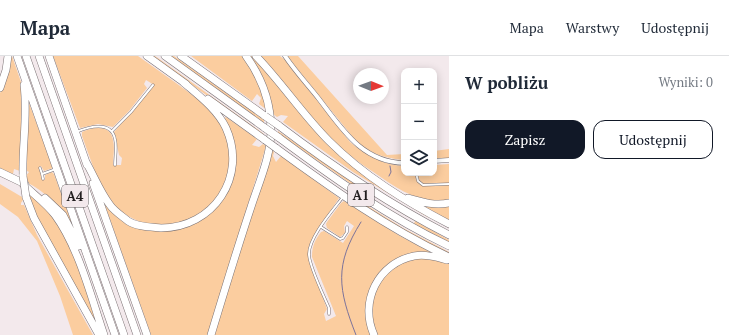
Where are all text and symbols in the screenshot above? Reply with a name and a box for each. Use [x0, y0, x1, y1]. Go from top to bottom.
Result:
text: Mapa [20, 15, 70, 40]
text: Mapa [510, 18, 544, 37]
text: Warstwy [566, 18, 619, 37]
text: Udostępnij [641, 18, 709, 37]
north arrow [353, 68, 389, 104]
map controls [401, 68, 437, 176]
button: + [401, 68, 437, 104]
text: W pobliżu [465, 71, 548, 94]
text: Wyniki: 0 [658, 73, 713, 91]
button: − [401, 104, 437, 140]
button: Zapisz [465, 120, 585, 159]
button: Udostępnij [593, 120, 713, 159]
button: layers [401, 140, 437, 176]
road number: A1 [348, 184, 374, 206]
road number: A4 [62, 185, 88, 207]

